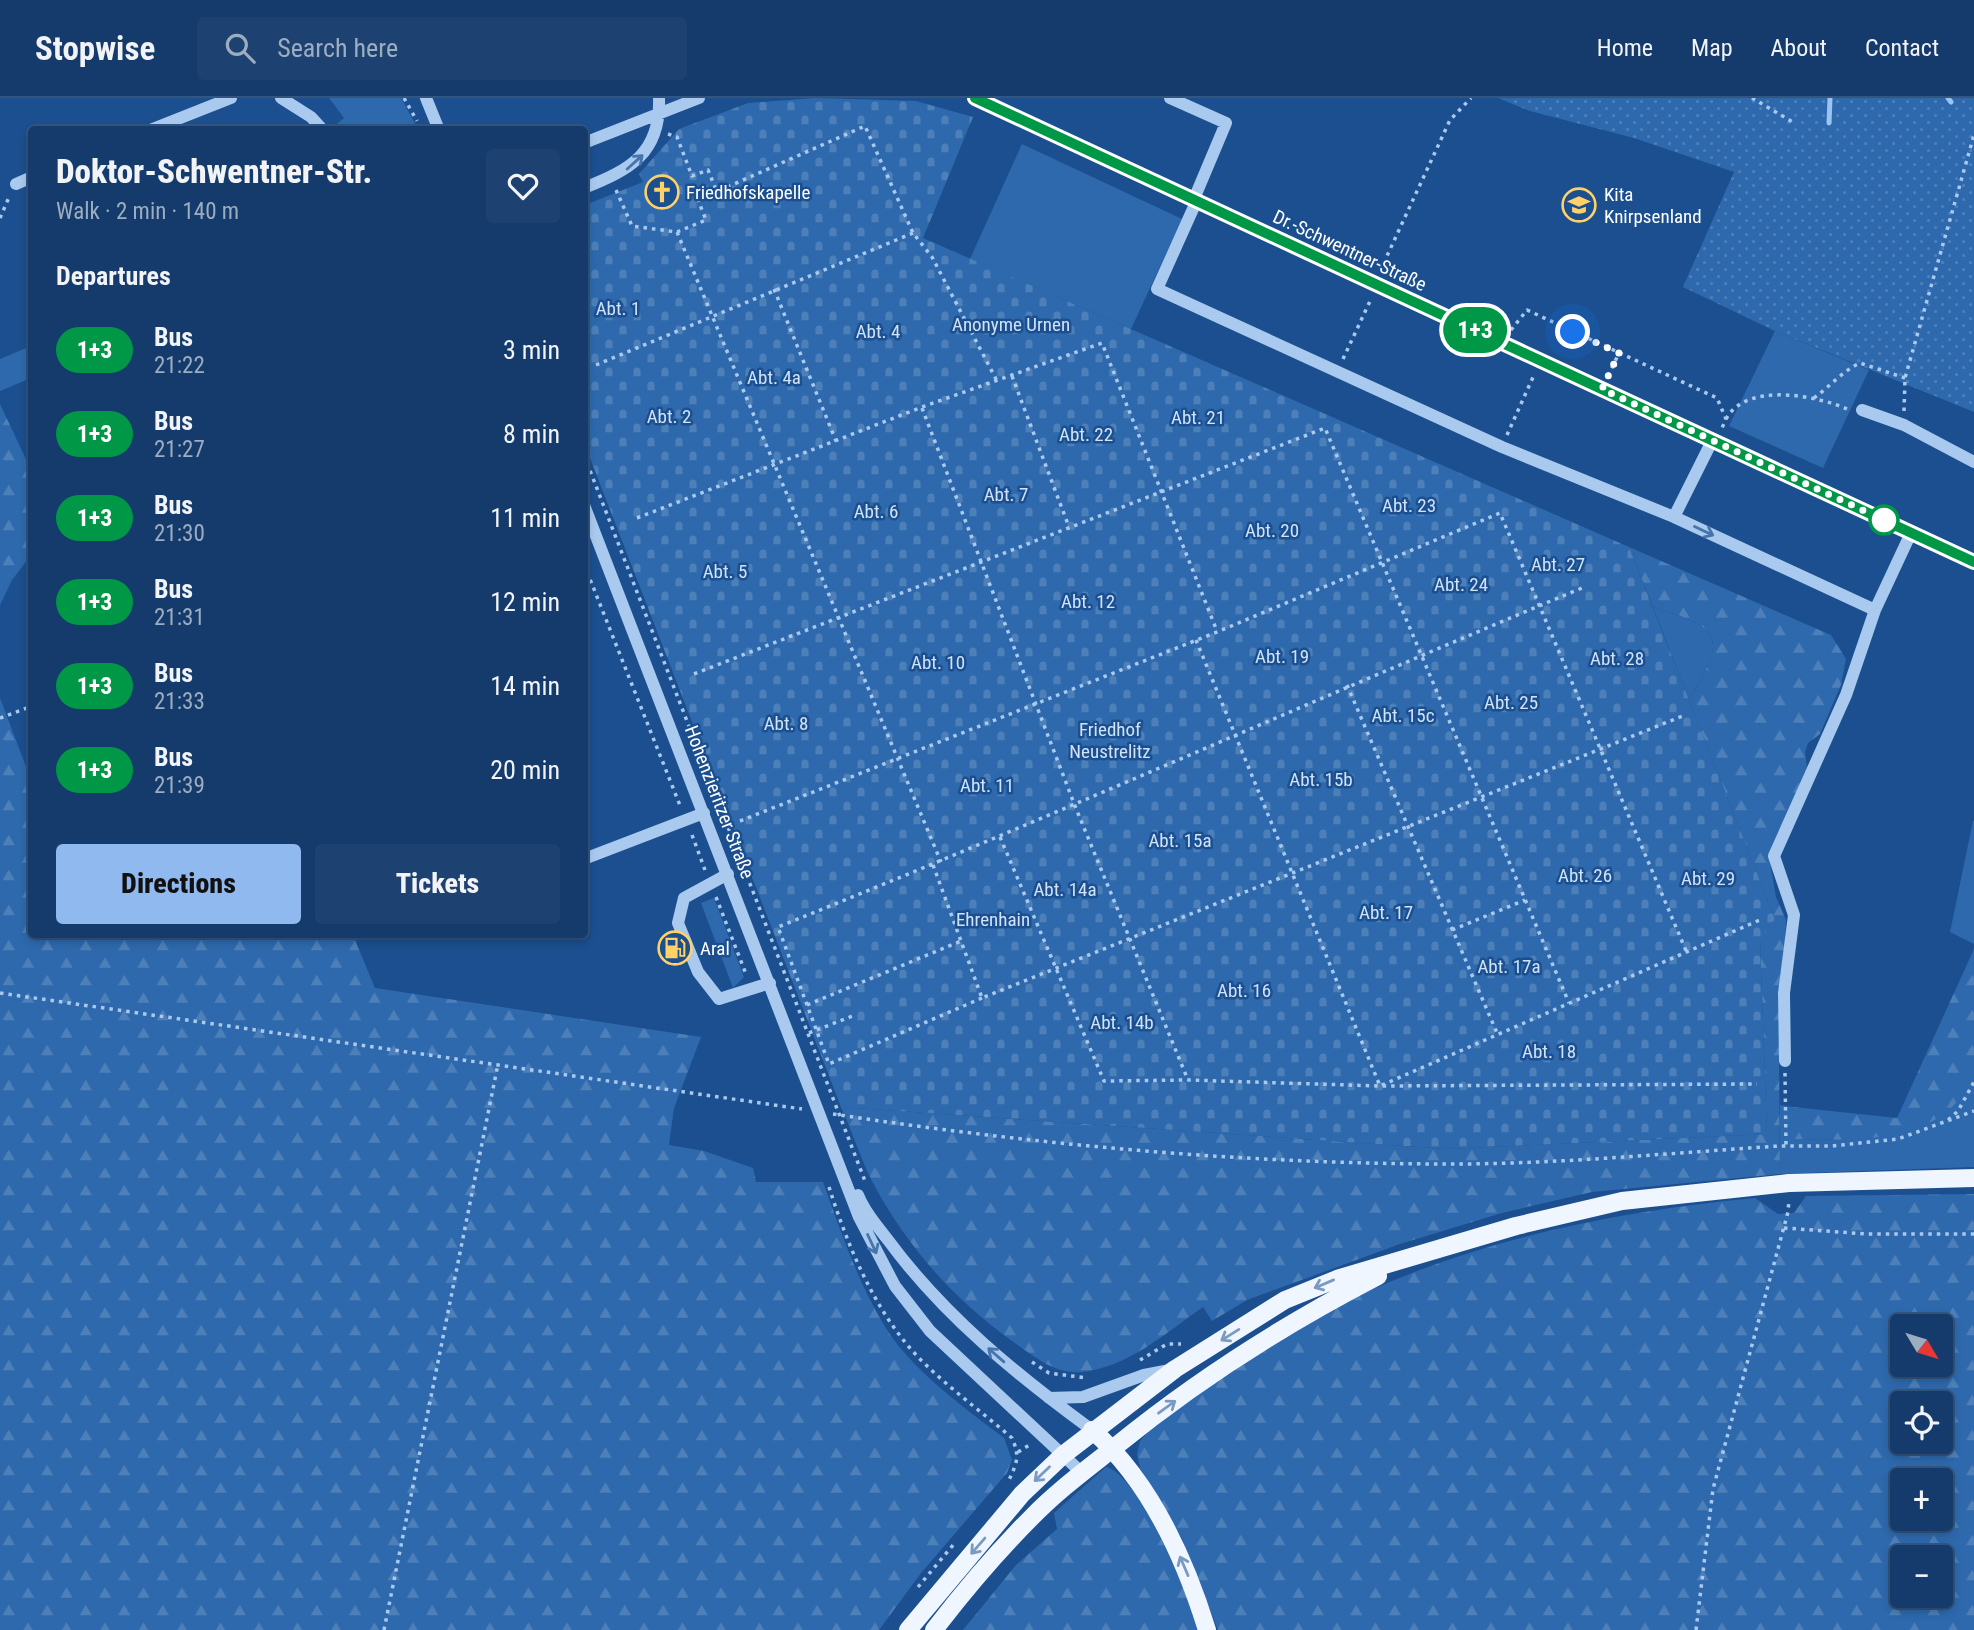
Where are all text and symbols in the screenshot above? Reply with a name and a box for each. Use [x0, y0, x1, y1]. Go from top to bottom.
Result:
search box [197, 17, 687, 80]
text: Stopwise [35, 29, 155, 68]
icon: search [221, 29, 259, 67]
text: Search here [277, 33, 398, 63]
text: Home [1597, 34, 1653, 62]
text: Map [1691, 34, 1733, 62]
text: About [1771, 34, 1827, 62]
text: Contact [1865, 34, 1939, 62]
button: heart [486, 149, 560, 223]
text: Doktor-Schwentner-Str. [56, 152, 372, 191]
one-way arrow [626, 154, 644, 170]
church icon: Friedhofskapelle [643, 173, 681, 211]
place label: Friedhofskapelle [686, 181, 810, 204]
place label: Kita Knirpsenland [1604, 183, 1702, 228]
school or university icon: Kita Knirpsenland [1560, 186, 1598, 224]
text: Walk · 2 min · 140 m [56, 198, 239, 225]
street label: Dr.-Schwentner-Straße [1269, 205, 1430, 296]
text: Departures [56, 261, 171, 291]
park label: Abt. 1 [596, 297, 640, 320]
line badge: 1+3 [1435, 307, 1515, 353]
park label: Anonyme Urnen [952, 313, 1070, 336]
your location [1555, 314, 1590, 349]
text: 1+3 [1457, 316, 1493, 344]
park label: Abt. 4 [856, 320, 900, 343]
text: Bus [154, 322, 193, 352]
text: 3 min [503, 335, 560, 365]
text: 1+3 [77, 336, 112, 364]
text: 21:22 [154, 352, 205, 379]
park label: Abt. 4a [747, 366, 801, 389]
park label: Abt. 2 [647, 405, 691, 428]
text: Bus [154, 406, 193, 436]
park label: Abt. 21 [1171, 406, 1225, 429]
text: 8 min [503, 419, 560, 449]
text: 1+3 [77, 420, 112, 448]
park label: Abt. 22 [1059, 423, 1113, 446]
text: 21:27 [154, 436, 205, 463]
park label: Abt. 7 [984, 483, 1028, 506]
text: Bus [154, 490, 193, 520]
park label: Abt. 23 [1382, 494, 1436, 517]
park label: Abt. 6 [854, 500, 898, 523]
text: 11 min [490, 503, 560, 533]
text: 1+3 [77, 504, 112, 532]
unlabelled marker [1869, 505, 1899, 535]
park label: Abt. 20 [1245, 519, 1299, 542]
text: 21:30 [154, 520, 205, 547]
one-way arrow [1693, 525, 1714, 538]
park label: Abt. 27 [1531, 553, 1585, 576]
park label: Abt. 5 [703, 560, 747, 583]
park label: Abt. 24 [1434, 573, 1488, 596]
text: Bus [154, 574, 193, 604]
text: 12 min [490, 587, 560, 617]
text: 1+3 [77, 588, 112, 616]
park label: Abt. 12 [1061, 590, 1115, 613]
text: 21:31 [154, 604, 205, 631]
park label: Abt. 19 [1255, 645, 1309, 668]
park label: Abt. 28 [1590, 647, 1644, 670]
park label: Abt. 10 [911, 651, 965, 674]
text: Bus [154, 658, 193, 688]
text: 14 min [490, 671, 560, 701]
text: 1+3 [77, 672, 112, 700]
text: 21:33 [154, 688, 205, 715]
park label: Abt. 25 [1484, 691, 1538, 714]
park label: Abt. 15c [1372, 704, 1435, 727]
park label: Abt. 8 [764, 712, 808, 735]
park label: Friedhof Neustrelitz [1069, 718, 1151, 763]
street label: Hohenzieritzer Straße [680, 722, 759, 882]
text: Bus [154, 742, 193, 772]
text: 20 min [490, 755, 560, 785]
text: 1+3 [77, 756, 112, 784]
park label: Abt. 15b [1289, 768, 1353, 791]
text: 21:39 [154, 772, 205, 799]
park label: Abt. 11 [960, 774, 1014, 797]
park label: Abt. 15a [1148, 829, 1212, 852]
button: Directions [56, 844, 301, 924]
button: Tickets [315, 844, 560, 924]
park label: Abt. 26 [1558, 864, 1612, 887]
park label: Abt. 29 [1681, 867, 1735, 890]
park label: Abt. 14a [1033, 878, 1097, 901]
park label: Abt. 17 [1359, 901, 1413, 924]
park label: Ehrenhain [956, 908, 1030, 931]
fuel station icon: Aral [656, 929, 694, 967]
place label: Aral [700, 937, 730, 960]
park label: Abt. 17a [1477, 955, 1541, 978]
park label: Abt. 16 [1217, 979, 1271, 1002]
park label: Abt. 14b [1090, 1011, 1154, 1034]
park label: Abt. 18 [1522, 1040, 1576, 1063]
one-way arrow [865, 1233, 879, 1254]
one-way arrow [1314, 1278, 1336, 1291]
north arrow [1890, 1314, 1953, 1377]
map controls [1890, 1314, 1953, 1608]
one-way arrow [1221, 1328, 1241, 1342]
one-way arrow [987, 1347, 1005, 1363]
button: locate [1890, 1391, 1953, 1454]
one-way arrow [1157, 1399, 1176, 1414]
one-way arrow [1034, 1465, 1051, 1482]
button: + [1890, 1468, 1953, 1531]
one-way arrow [970, 1536, 986, 1554]
button: − [1890, 1545, 1953, 1608]
one-way arrow [1177, 1556, 1190, 1577]

